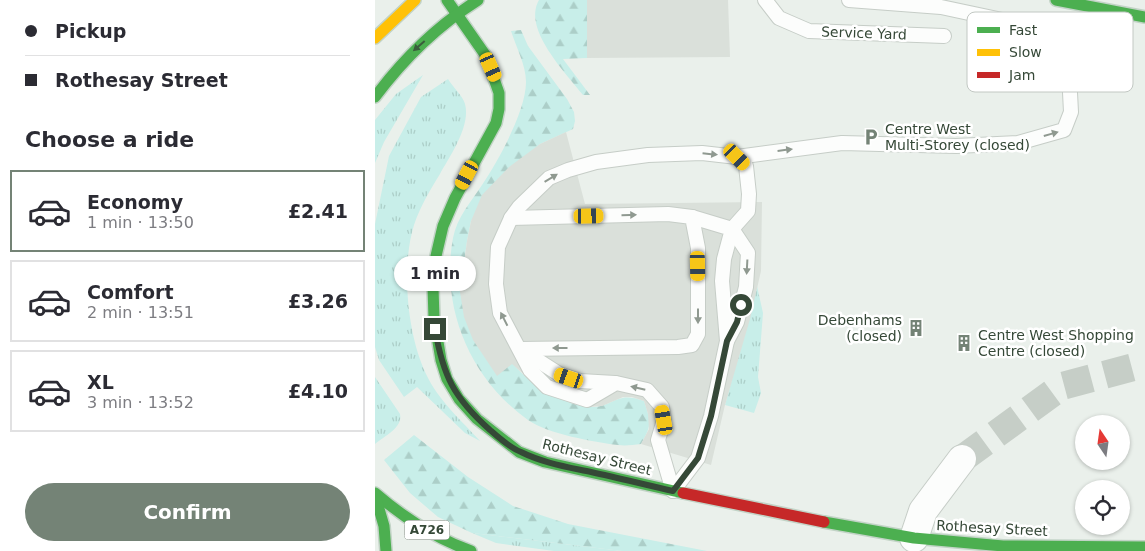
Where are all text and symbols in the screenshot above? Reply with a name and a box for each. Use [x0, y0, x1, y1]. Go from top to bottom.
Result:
legend [967, 12, 1133, 92]
text: Pickup [55, 20, 126, 42]
text: Fast [1009, 22, 1038, 38]
street label: Service Yard [821, 24, 907, 42]
one-way arrow [413, 40, 425, 52]
text: Slow [1009, 44, 1042, 60]
car [478, 50, 503, 84]
text: Jam [1008, 67, 1035, 83]
text: Rothesay Street [55, 69, 228, 91]
place label: Centre West Multi-Storey (closed) [885, 121, 1030, 153]
text: Choose a ride [25, 127, 194, 152]
parking icon: Centre West Multi-Storey (closed) [861, 127, 881, 147]
one-way arrow [1043, 130, 1058, 138]
car [721, 141, 752, 173]
one-way arrow [777, 146, 793, 154]
one-way arrow [702, 150, 718, 158]
car [453, 158, 480, 192]
one-way arrow [545, 174, 558, 183]
icon: car [27, 189, 72, 234]
text: Economy [87, 191, 183, 213]
text: £2.41 [288, 200, 348, 222]
car [573, 208, 604, 224]
one-way arrow [622, 211, 638, 219]
text: 1 min · 13:50 [87, 213, 194, 232]
car [690, 251, 705, 281]
callout: 1 min [394, 256, 476, 292]
one-way arrow [743, 259, 751, 275]
text: 1 min [410, 264, 460, 283]
icon: car [27, 279, 72, 324]
text: Comfort [87, 281, 174, 303]
text: £3.26 [288, 290, 348, 312]
route start [730, 294, 752, 316]
text: 2 min · 13:51 [87, 303, 194, 322]
one-way arrow [694, 308, 702, 324]
one-way arrow [500, 312, 508, 327]
place label: Debenhams (closed) [818, 312, 902, 344]
route end [424, 318, 446, 340]
building icon: Debenhams (closed) [906, 318, 926, 338]
place label: Centre West Shopping Centre (closed) [978, 327, 1134, 359]
building icon: Centre West Shopping Centre (closed) [954, 333, 974, 353]
one-way arrow [552, 344, 568, 352]
car [552, 366, 585, 390]
icon: car [27, 369, 72, 414]
text: XL [87, 371, 114, 393]
text: £4.10 [288, 380, 348, 402]
one-way arrow [631, 384, 646, 392]
text: 3 min · 13:52 [87, 393, 194, 412]
car [654, 404, 673, 436]
north arrow [1075, 415, 1130, 470]
map controls [1075, 415, 1130, 535]
street label: Rothesay Street [541, 436, 654, 478]
button: locate [1075, 480, 1130, 535]
button: Confirm [25, 483, 350, 541]
street label: Rothesay Street [936, 517, 1049, 539]
road number: A726 [405, 520, 449, 540]

